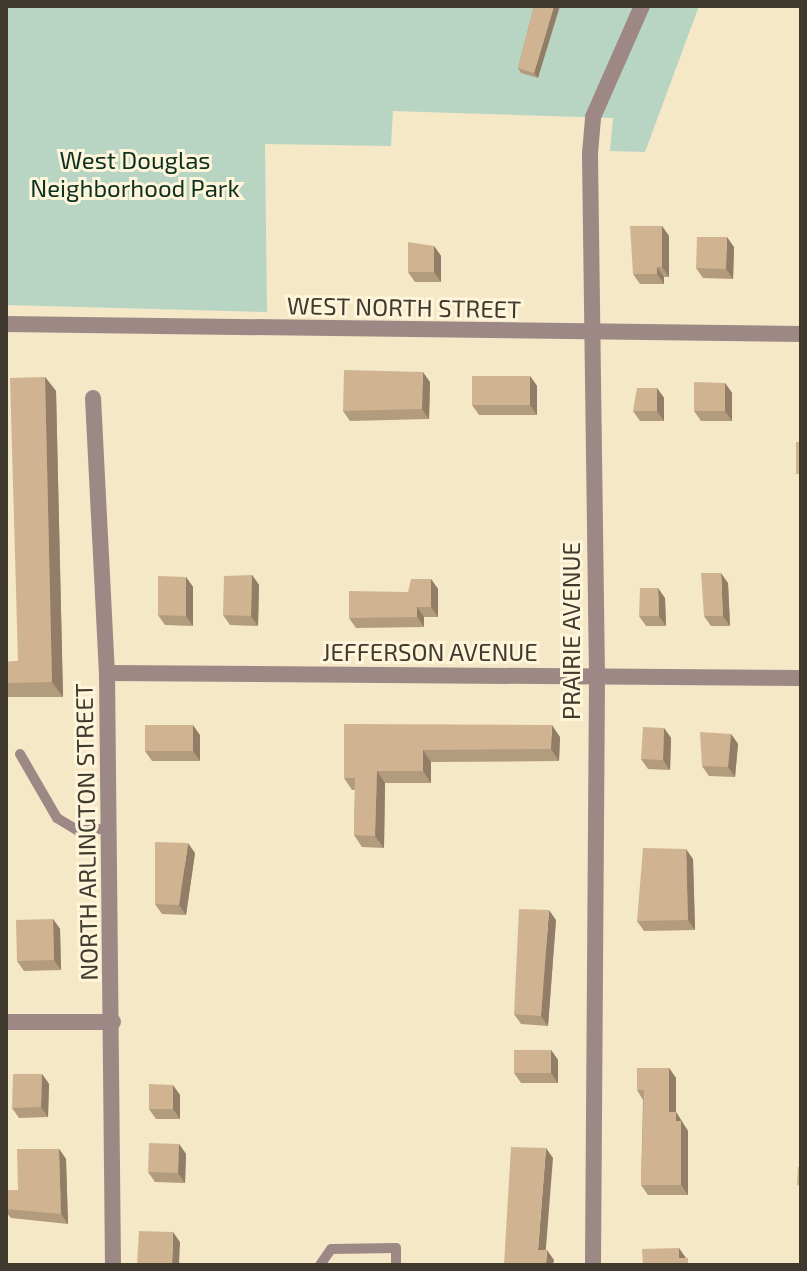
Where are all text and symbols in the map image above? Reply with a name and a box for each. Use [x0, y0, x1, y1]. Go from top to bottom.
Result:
park label: West Douglas Neighborhood Park [30, 146, 240, 202]
street label: WEST NORTH STREET [286, 291, 522, 323]
street label: PRAIRIE AVENUE [557, 542, 585, 720]
street label: JEFFERSON AVENUE [322, 638, 538, 666]
street label: NORTH ARLINGTON STREET [69, 683, 103, 981]

